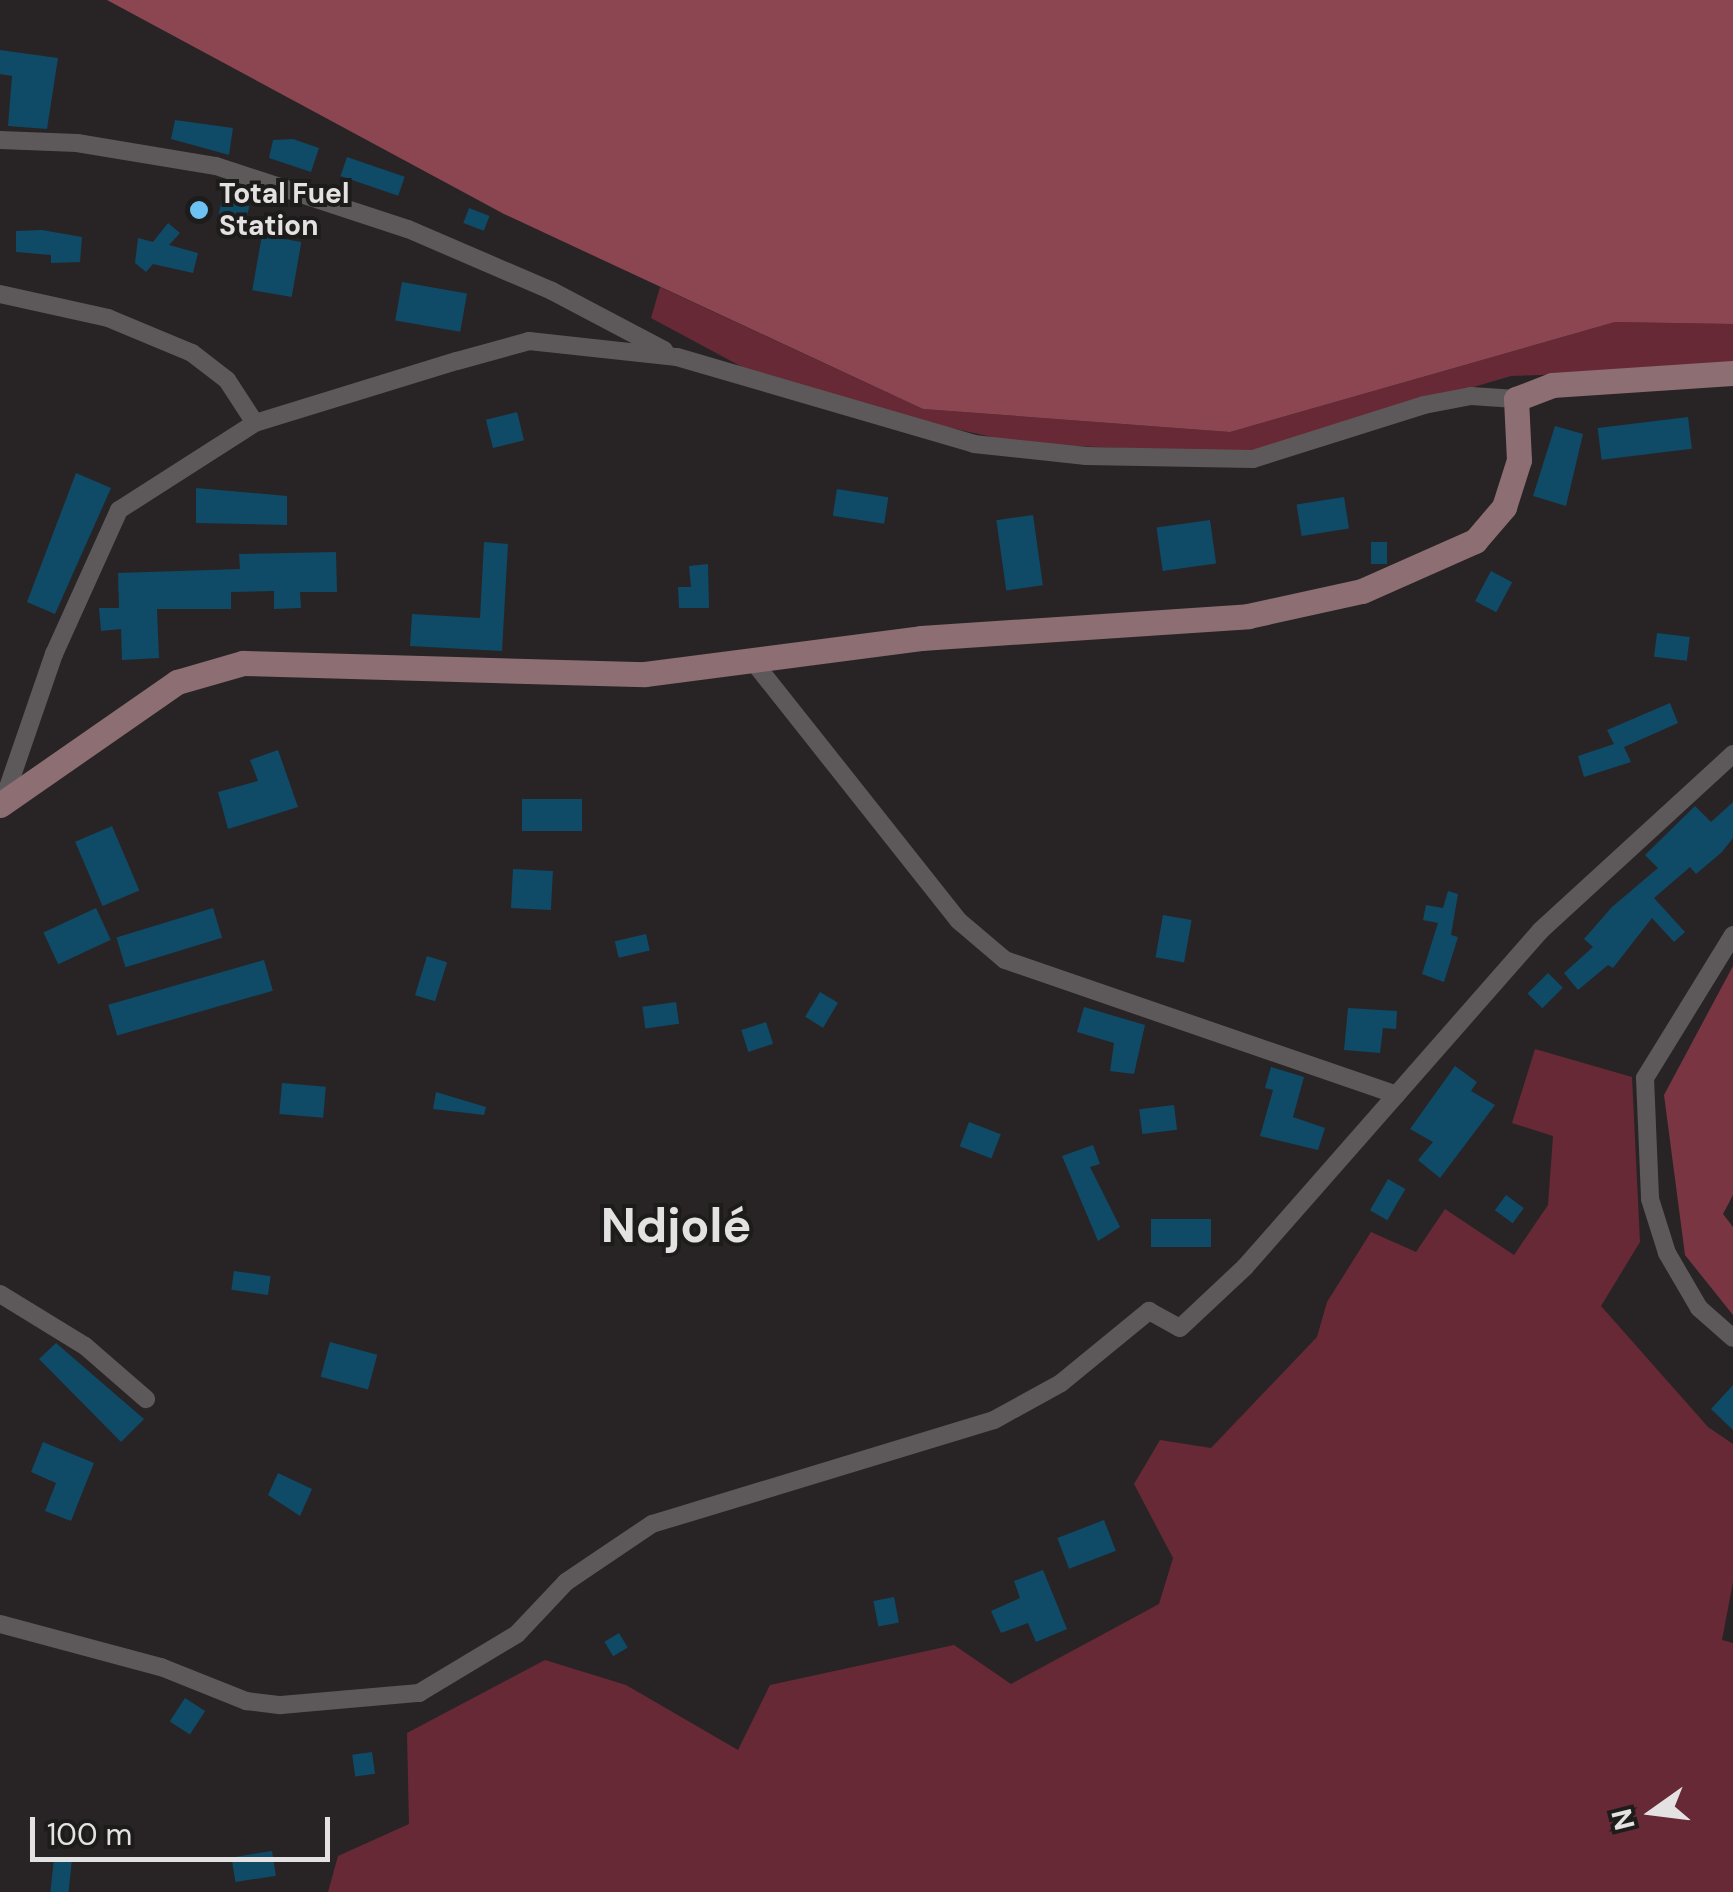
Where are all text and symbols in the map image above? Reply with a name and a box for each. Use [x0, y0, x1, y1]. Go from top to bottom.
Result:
place label: Total Fuel Station [219, 177, 349, 243]
marker: Total Fuel Station [188, 199, 210, 221]
district label: Ndjolé [601, 1197, 751, 1255]
north arrow [1603, 1762, 1703, 1862]
scale bar [35, 1797, 335, 1859]
text: N [1603, 1805, 1644, 1834]
text: 100 m [47, 1815, 132, 1854]

